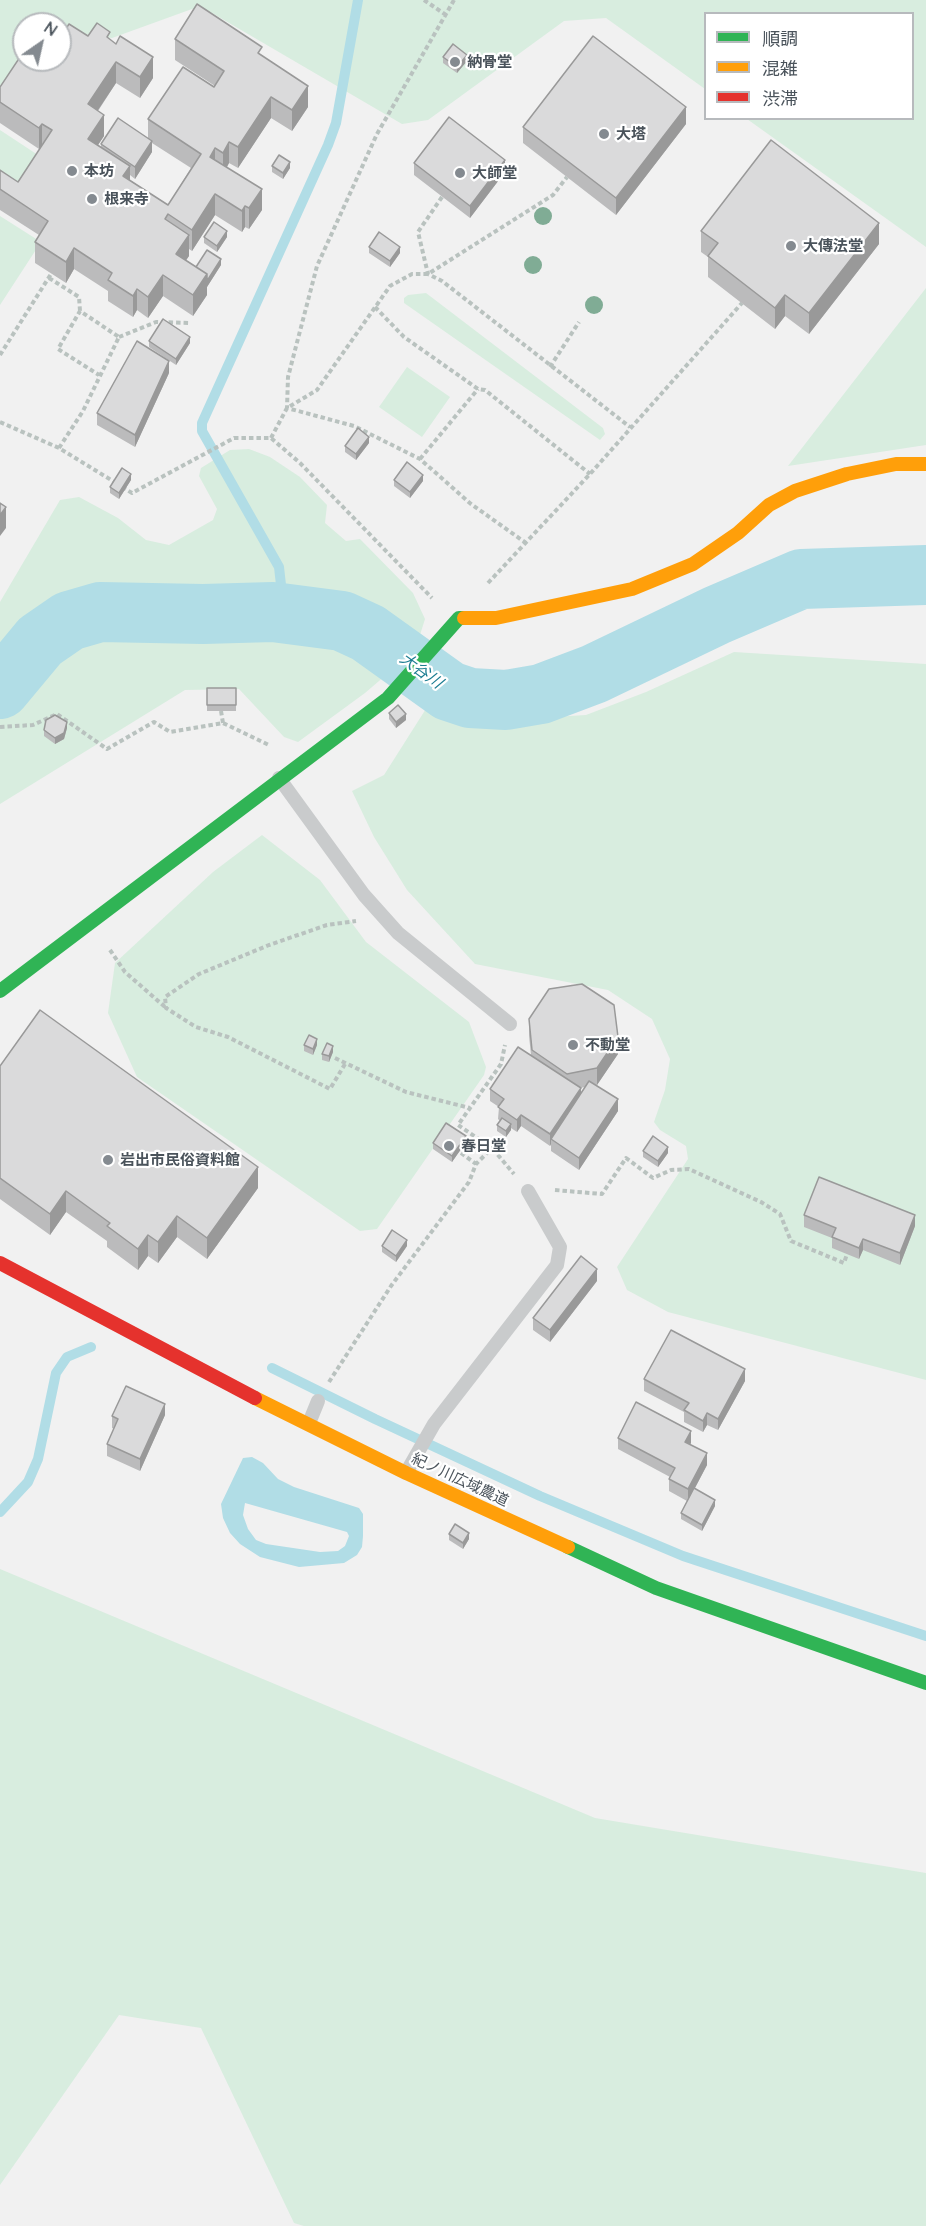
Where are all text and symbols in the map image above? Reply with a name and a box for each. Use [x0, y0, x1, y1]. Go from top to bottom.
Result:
north arrow [12, 12, 72, 72]
legend [704, 12, 914, 120]
text: N [40, 17, 61, 40]
text: 順調 [762, 27, 798, 50]
place label: 納骨堂 [467, 53, 512, 71]
marker: 納骨堂 [448, 55, 462, 69]
text: 混雑 [762, 57, 798, 80]
text: 渋滞 [762, 87, 798, 110]
place label: 大塔 [616, 125, 646, 143]
marker: 大塔 [597, 127, 611, 141]
place label: 本坊 [84, 162, 114, 180]
marker: 本坊 [65, 164, 79, 178]
place label: 大師堂 [472, 164, 517, 182]
marker: 大師堂 [453, 166, 467, 180]
place label: 根来寺 [104, 190, 149, 208]
marker: 根来寺 [85, 192, 99, 206]
place label: 大傳法堂 [803, 237, 863, 255]
marker: 大傳法堂 [784, 239, 798, 253]
water label: 大谷川 [396, 649, 446, 693]
place label: 不動堂 [585, 1036, 630, 1054]
marker: 不動堂 [566, 1038, 580, 1052]
place label: 春日堂 [461, 1137, 506, 1155]
marker: 春日堂 [442, 1139, 456, 1153]
place label: 岩出市民俗資料館 [120, 1151, 240, 1169]
marker: 岩出市民俗資料館 [101, 1153, 115, 1167]
street label: 紀ノ川広域農道 [409, 1450, 511, 1510]

